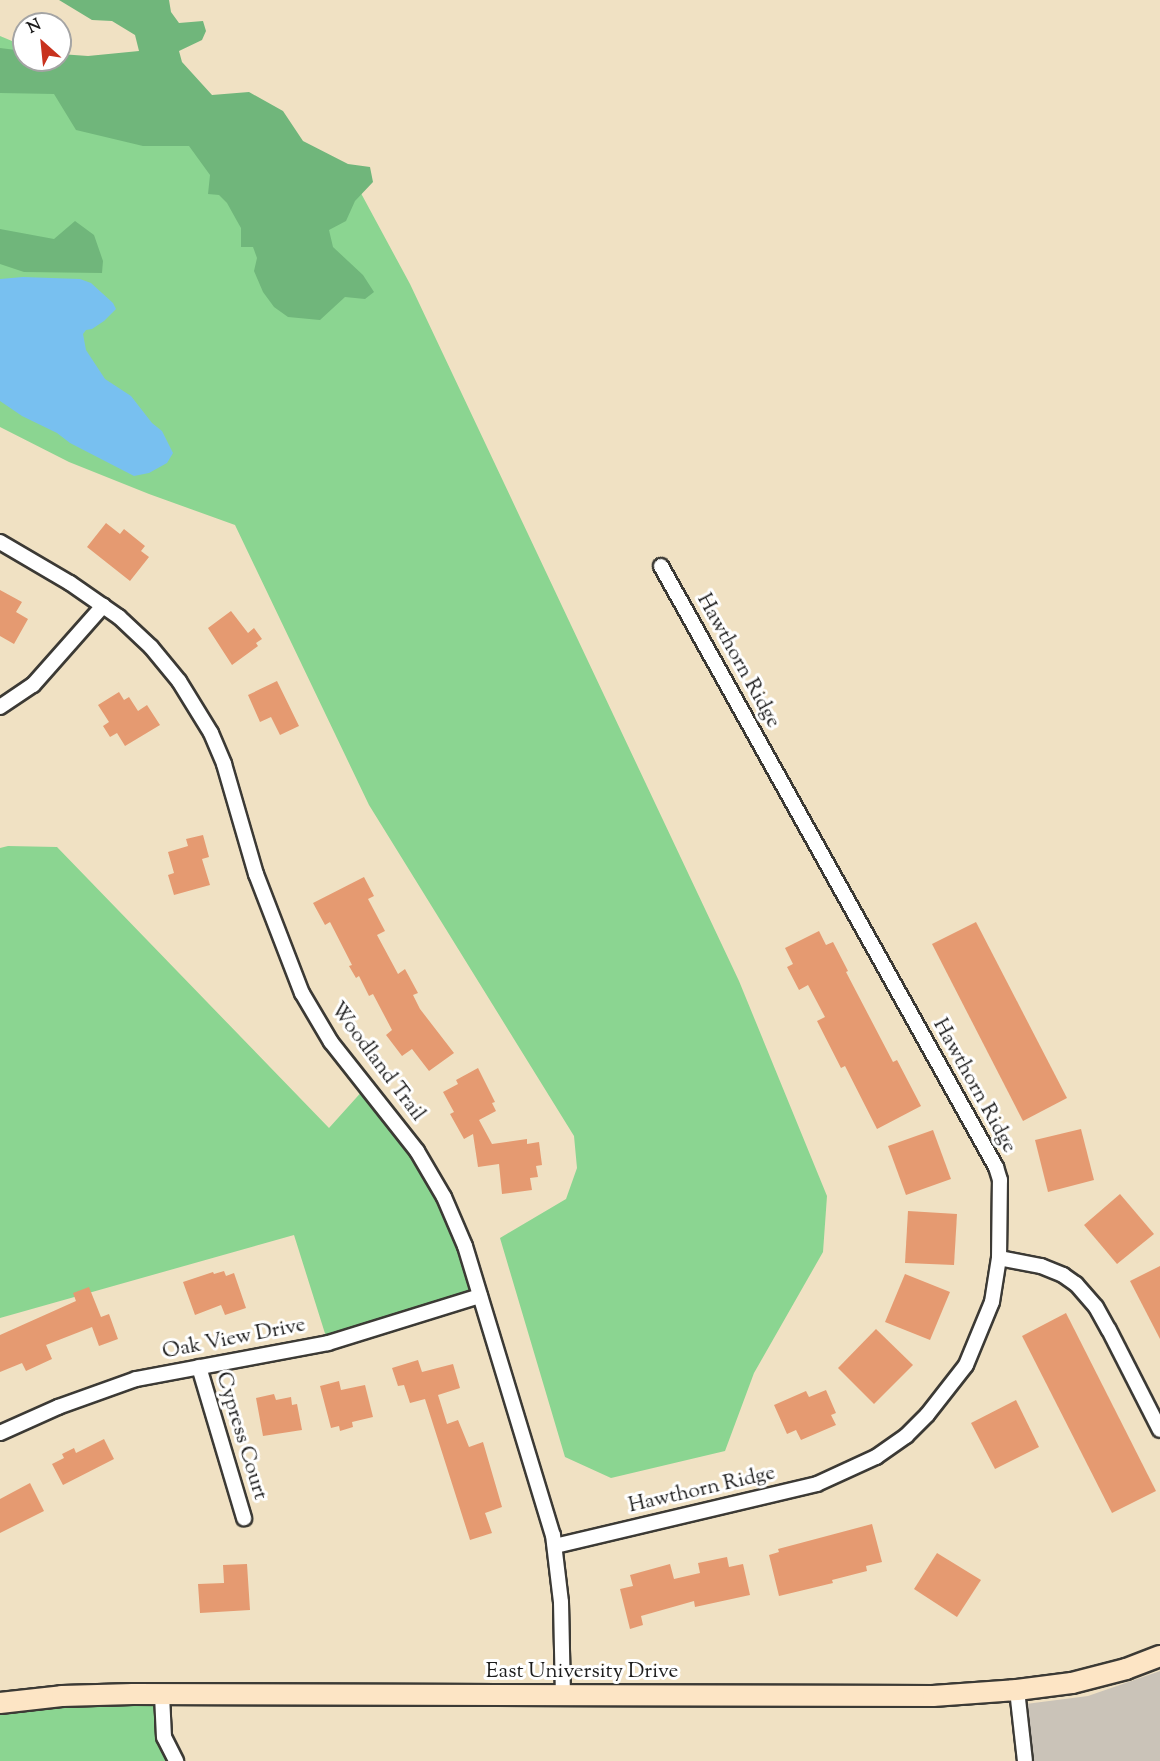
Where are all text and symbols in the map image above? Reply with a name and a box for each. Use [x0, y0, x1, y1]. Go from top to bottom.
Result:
north arrow [12, 12, 72, 72]
text: N [24, 14, 45, 40]
street label: Hawthorn Ridge [691, 589, 785, 733]
street label: Woodland Trail [324, 998, 430, 1126]
street label: Hawthorn Ridge [927, 1014, 1021, 1158]
street label: Oak View Drive [160, 1313, 308, 1365]
street label: Cypress Court [210, 1369, 272, 1503]
street label: Hawthorn Ridge [626, 1461, 778, 1519]
street label: East University Drive [486, 1659, 678, 1685]

